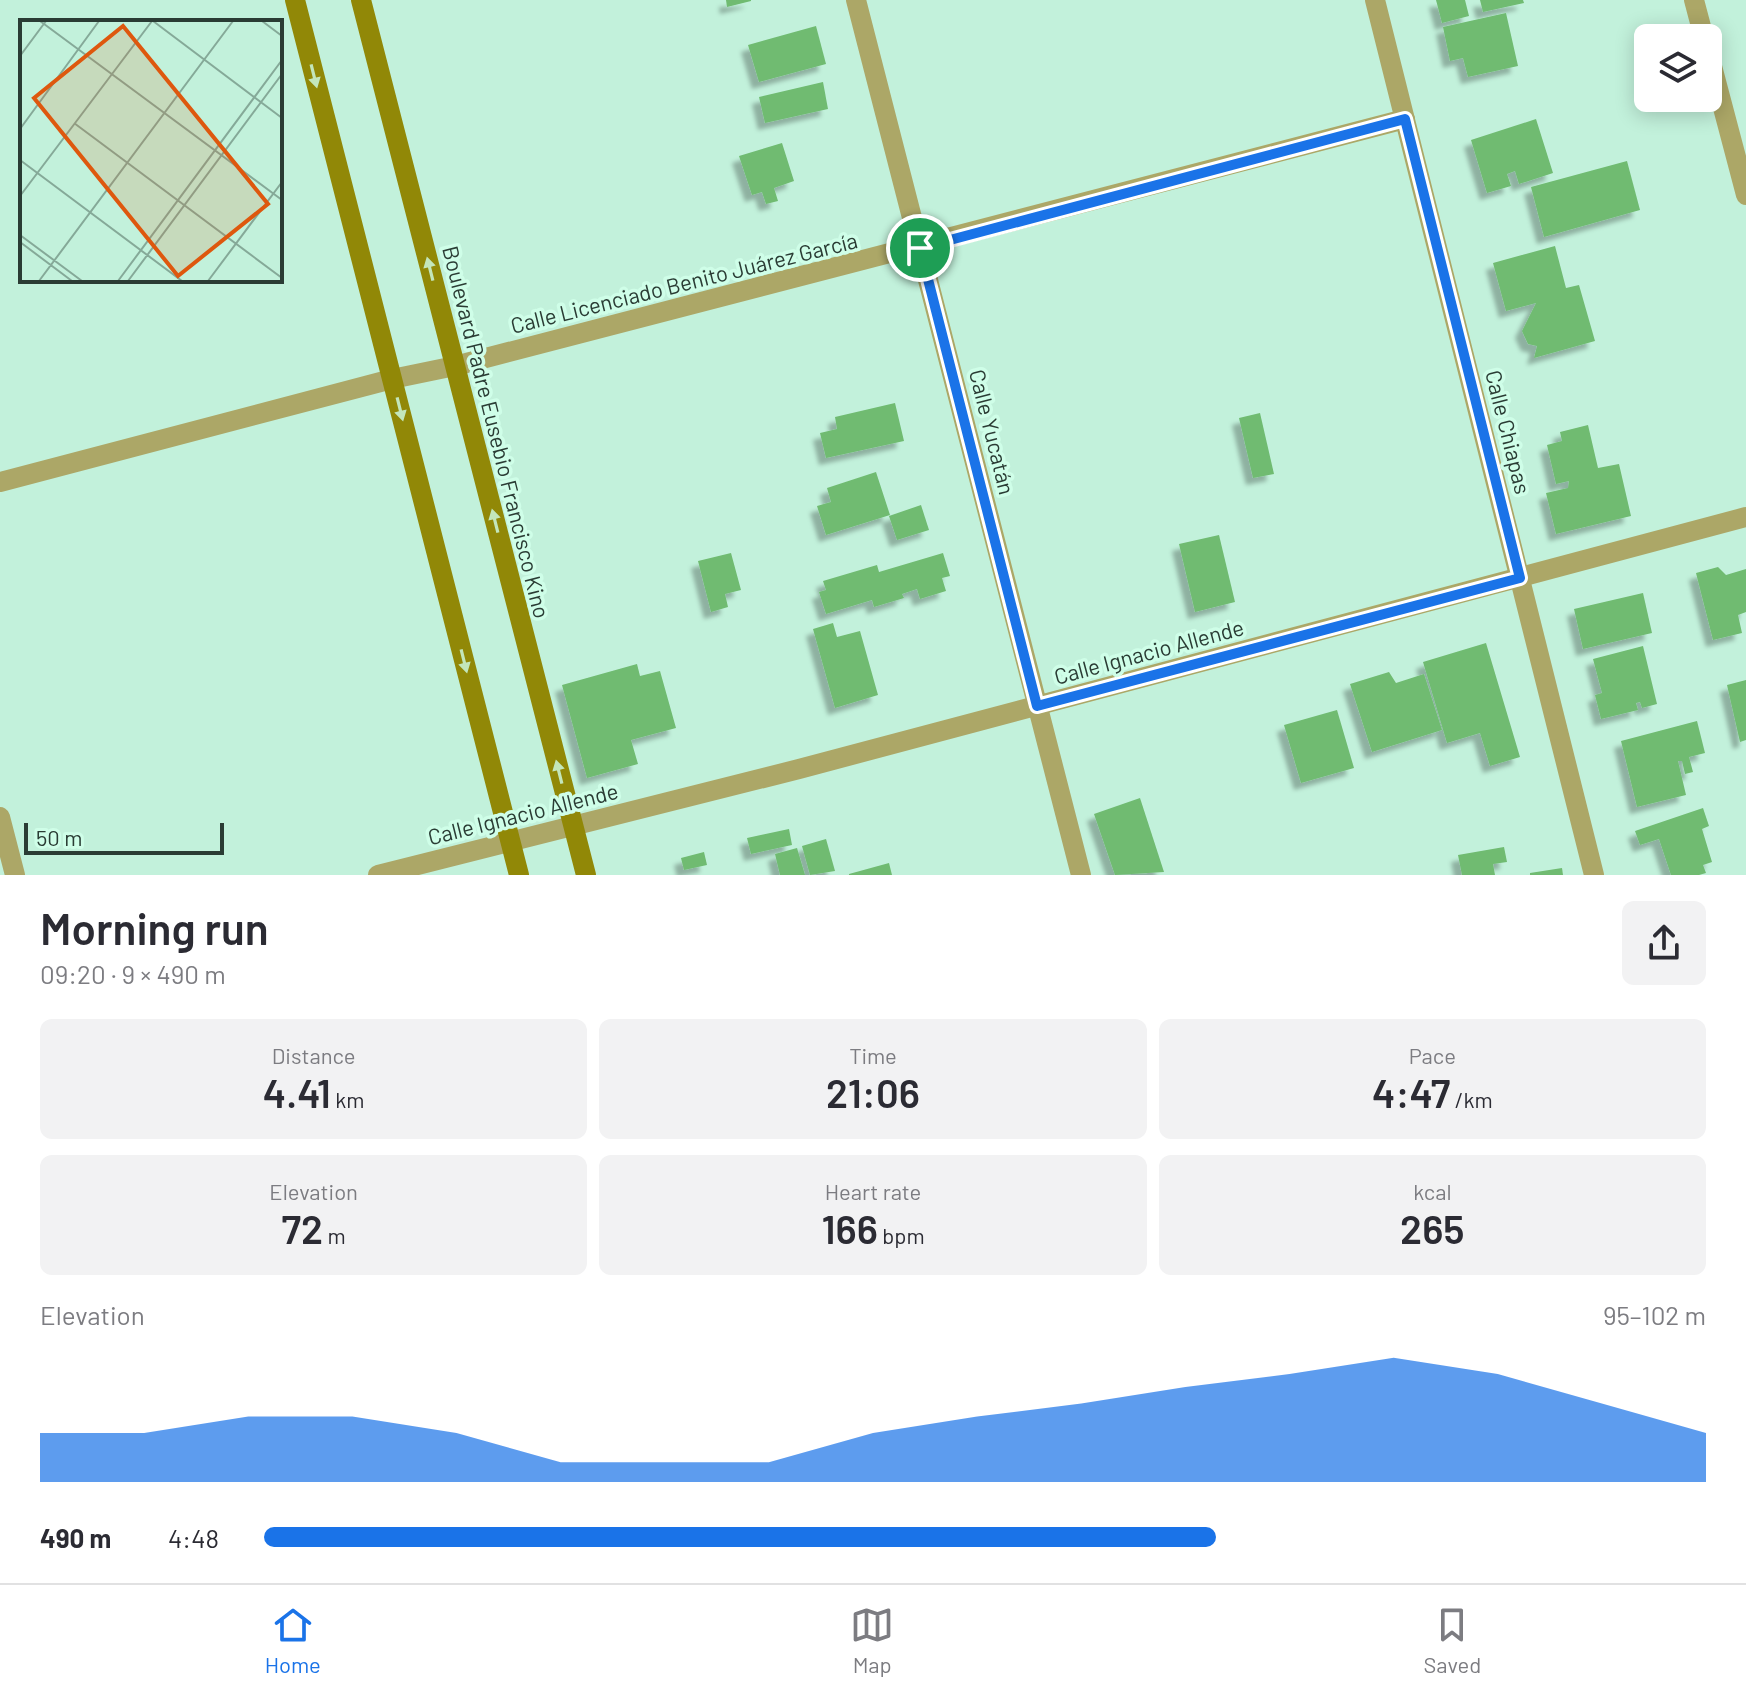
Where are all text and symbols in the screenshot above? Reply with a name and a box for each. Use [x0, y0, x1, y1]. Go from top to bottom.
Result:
inset map [20, 20, 282, 282]
map controls [1634, 24, 1722, 112]
button: layers [1634, 24, 1722, 112]
one-way arrow [309, 63, 321, 88]
pin [886, 214, 954, 282]
street label: Calle Licenciado Benito Juárez García [508, 226, 860, 338]
icon: arrive [898, 226, 942, 270]
street label: Boulevard Padre Eusebio Francisco Kino [438, 243, 556, 621]
one-way arrow [423, 256, 435, 281]
street label: Calle Yucatán [965, 367, 1021, 497]
street label: Calle Chiapas [1481, 367, 1537, 496]
one-way arrow [394, 396, 406, 421]
one-way arrow [488, 508, 500, 533]
street label: Calle Ignacio Allende [1051, 613, 1246, 689]
one-way arrow [459, 648, 471, 673]
one-way arrow [553, 760, 565, 785]
street label: Calle Ignacio Allende [425, 777, 621, 849]
scale bar [24, 819, 224, 855]
text: 50 m [36, 824, 82, 850]
text: Morning run [40, 901, 269, 954]
button: share [1622, 901, 1706, 985]
text: 09:20 · 9 × 490 m [40, 958, 226, 989]
text: Distance [272, 1042, 356, 1068]
text: Time [849, 1042, 897, 1068]
text: Pace [1409, 1042, 1456, 1068]
text: 4.41 [263, 1068, 331, 1116]
text: 21:06 [826, 1068, 920, 1116]
text: 4:47 [1372, 1068, 1450, 1116]
text: km [331, 1086, 365, 1112]
text: /km [1450, 1086, 1493, 1112]
text: Elevation [269, 1178, 358, 1204]
text: Heart rate [825, 1178, 921, 1204]
text: kcal [1413, 1178, 1452, 1204]
text: 72 [282, 1204, 323, 1252]
text: 166 [821, 1204, 878, 1252]
text: 265 [1400, 1204, 1465, 1252]
text: m [323, 1222, 346, 1248]
text: bpm [878, 1222, 925, 1248]
text: Elevation [40, 1299, 145, 1330]
text: 95–102 m [1603, 1299, 1706, 1330]
text: 490 m [40, 1522, 111, 1553]
text: 4:48 [168, 1522, 219, 1553]
tab: Home [265, 1603, 321, 1677]
tab: Map [850, 1603, 894, 1677]
tab: Saved [1424, 1603, 1481, 1677]

